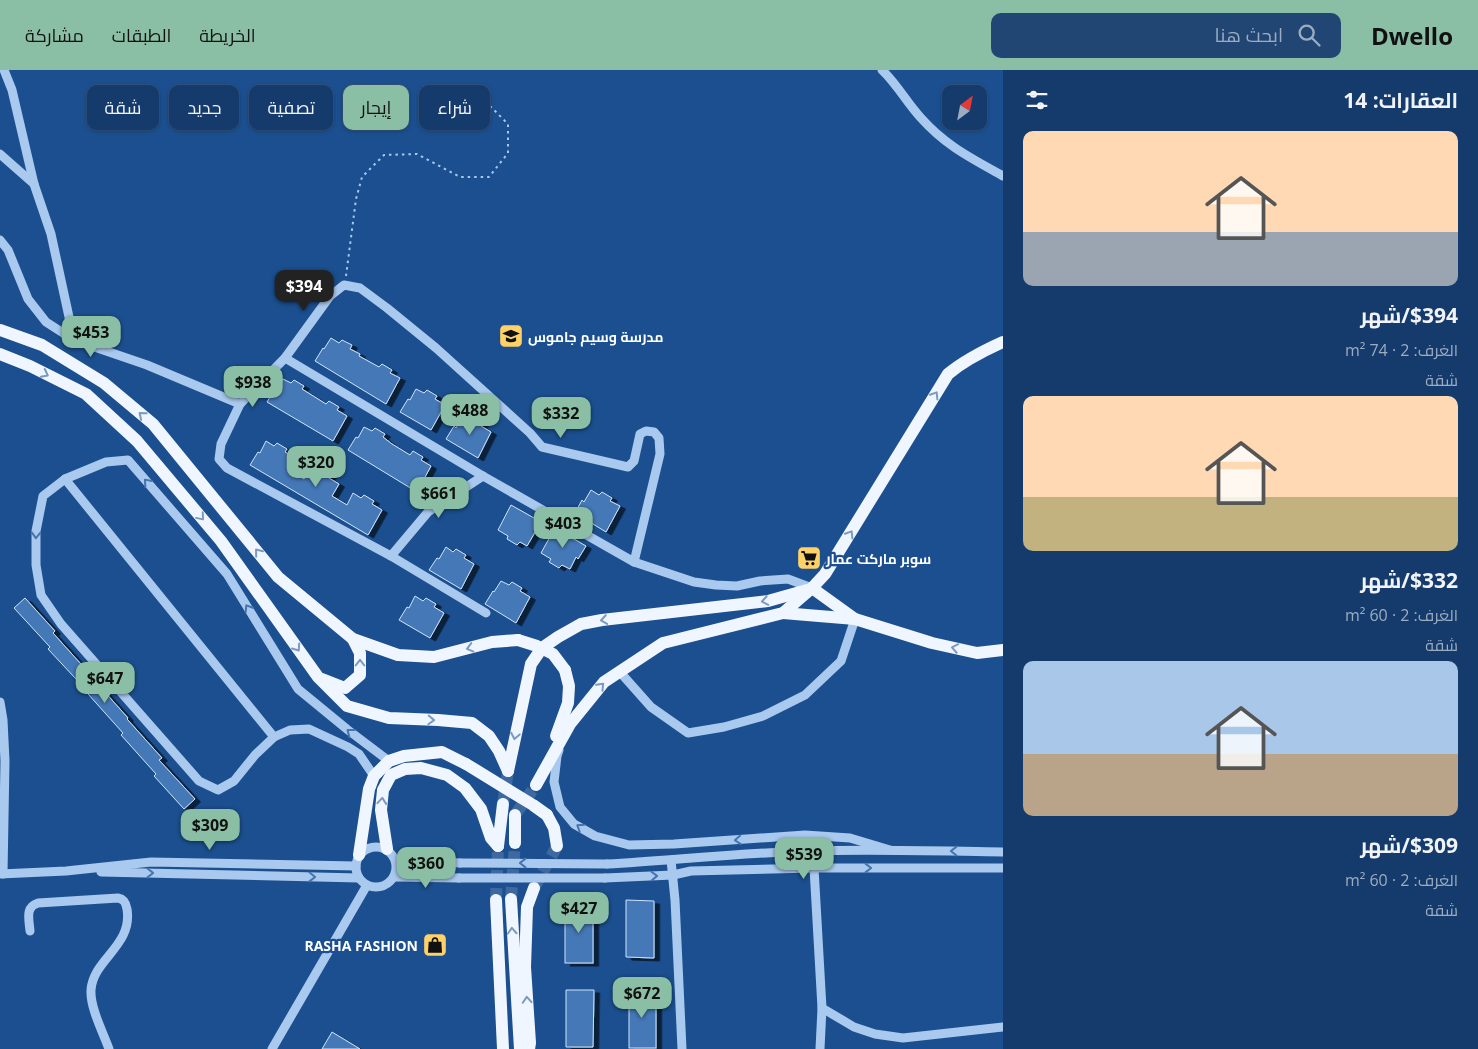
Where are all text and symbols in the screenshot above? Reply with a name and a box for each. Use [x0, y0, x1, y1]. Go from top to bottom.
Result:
search box [991, 13, 1341, 58]
text: Dwello [1371, 19, 1453, 52]
icon: search [1295, 21, 1323, 49]
text: ابحث هنا [1215, 22, 1283, 48]
text: مشاركة [25, 23, 84, 47]
text: الطبقات [112, 23, 171, 47]
text: الخريطة [199, 23, 256, 47]
chip: شقة [87, 85, 159, 130]
chip: جديد [169, 85, 239, 130]
chip: تصفية [249, 85, 333, 130]
chip: إيجار [343, 85, 409, 130]
chip: شراء [419, 85, 490, 130]
north arrow [942, 85, 988, 130]
map controls [942, 85, 987, 130]
icon: filters [1023, 86, 1051, 114]
text: العقارات: 14 [1343, 86, 1458, 114]
icon: home [1196, 163, 1286, 253]
pin: $394 [274, 270, 334, 312]
text: $394 [286, 275, 322, 297]
text: $394/شهر [1360, 301, 1458, 329]
pin: $453 [61, 316, 121, 358]
text: $453 [73, 321, 109, 343]
school or university icon: مدرسة وسيم جاموس [498, 323, 524, 349]
place label: مدرسة وسيم جاموس [528, 327, 663, 347]
text: الغرف: 2 · 74 m² [1345, 339, 1458, 361]
pin: $938 [223, 366, 283, 408]
one-way arrow [40, 368, 49, 378]
text: شقة [1425, 369, 1458, 391]
text: $938 [235, 371, 271, 393]
one-way arrow [929, 392, 939, 401]
pin: $488 [440, 394, 500, 436]
pin: $332 [531, 396, 591, 439]
text: $488 [452, 399, 488, 421]
text: $332 [543, 402, 579, 424]
one-way arrow [139, 412, 148, 421]
icon: home [1196, 428, 1286, 518]
pin: $320 [286, 446, 346, 488]
text: $320 [298, 451, 334, 473]
pin: $661 [409, 476, 469, 519]
one-way arrow [144, 479, 152, 488]
text: $661 [421, 482, 457, 504]
pin: $403 [533, 506, 593, 549]
one-way arrow [196, 511, 204, 520]
text: $403 [545, 512, 581, 534]
one-way arrow [843, 530, 853, 539]
one-way arrow [31, 531, 42, 539]
supermarket icon: سوبر ماركت عمار [796, 545, 822, 571]
one-way arrow [254, 549, 263, 558]
place label: سوبر ماركت عمار [825, 549, 931, 568]
text: $332/شهر [1360, 566, 1458, 594]
one-way arrow [761, 595, 769, 606]
text: الغرف: 2 · 60 m² [1345, 604, 1458, 626]
one-way arrow [245, 605, 255, 614]
one-way arrow [600, 614, 608, 624]
text: شقة [1425, 634, 1458, 656]
one-way arrow [291, 642, 300, 652]
one-way arrow [465, 642, 474, 653]
one-way arrow [950, 643, 959, 654]
one-way arrow [355, 659, 365, 667]
pin: $647 [75, 662, 135, 704]
text: $647 [87, 667, 123, 689]
one-way arrow [595, 683, 604, 692]
icon: home [1196, 693, 1286, 783]
one-way arrow [428, 715, 435, 725]
one-way arrow [347, 730, 356, 738]
one-way arrow [510, 732, 521, 741]
one-way arrow [376, 797, 387, 805]
pin: $309 [180, 808, 240, 851]
text: $309 [192, 814, 228, 836]
one-way arrow [576, 823, 585, 833]
text: $309/شهر [1360, 831, 1458, 859]
one-way arrow [734, 834, 742, 845]
pin: $539 [774, 838, 834, 880]
text: $539 [786, 843, 822, 865]
pin: $360 [396, 846, 456, 889]
one-way arrow [950, 846, 958, 856]
text: $360 [408, 852, 444, 874]
one-way arrow [519, 858, 526, 868]
one-way arrow [864, 863, 872, 873]
one-way arrow [146, 868, 154, 878]
text: الغرف: 2 · 60 m² [1345, 869, 1458, 891]
one-way arrow [650, 871, 658, 881]
one-way arrow [309, 872, 317, 882]
pin: $427 [549, 892, 609, 934]
text: $427 [561, 897, 597, 919]
text: شقة [1425, 899, 1458, 921]
one-way arrow [507, 926, 518, 934]
shop icon: RASHA FASHION [422, 932, 448, 958]
place label: RASHA FASHION [304, 936, 418, 955]
pin: $672 [612, 976, 672, 1019]
text: $672 [624, 982, 660, 1004]
one-way arrow [522, 996, 533, 1004]

